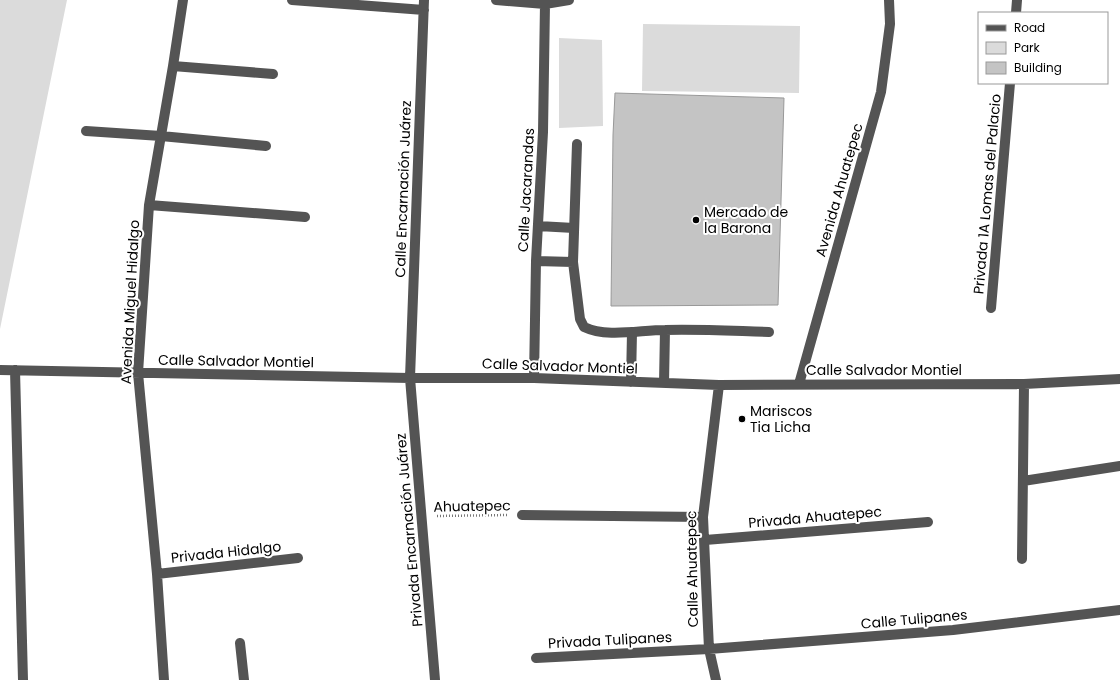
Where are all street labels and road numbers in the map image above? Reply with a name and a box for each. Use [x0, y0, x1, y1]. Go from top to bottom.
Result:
street label: Privada 1A Lomas del Palacio [968, 93, 1006, 295]
street label: Calle Encarnación Juárez [390, 100, 416, 278]
street label: Avenida Ahuatepec [810, 121, 868, 259]
street label: Calle Jacarandas [513, 127, 539, 253]
street label: Avenida Miguel Hidalgo [116, 219, 144, 385]
street label: Calle Salvador Montiel [158, 350, 314, 372]
street label: Calle Salvador Montiel [482, 353, 638, 379]
street label: Calle Salvador Montiel [806, 360, 962, 380]
street label: Privada Encarnación Juárez [391, 432, 427, 628]
street label: Ahuatepec [433, 495, 511, 517]
street label: Privada Ahuatepec [747, 501, 883, 533]
street label: Calle Ahuatepec [681, 510, 703, 628]
street label: Privada Hidalgo [170, 536, 282, 568]
street label: Calle Tulipanes [860, 604, 968, 634]
street label: Privada Tulipanes [548, 627, 672, 653]

